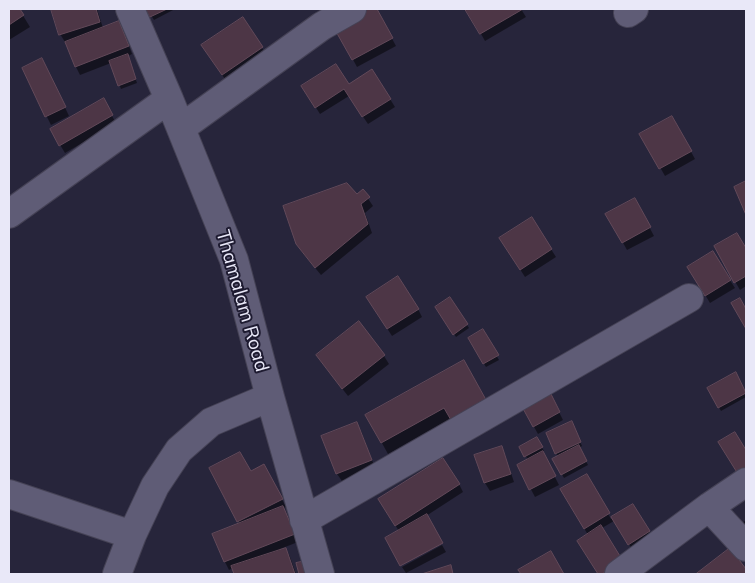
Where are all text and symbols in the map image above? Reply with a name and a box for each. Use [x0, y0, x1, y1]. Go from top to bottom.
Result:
street label: Thamalam Road [211, 228, 273, 374]

